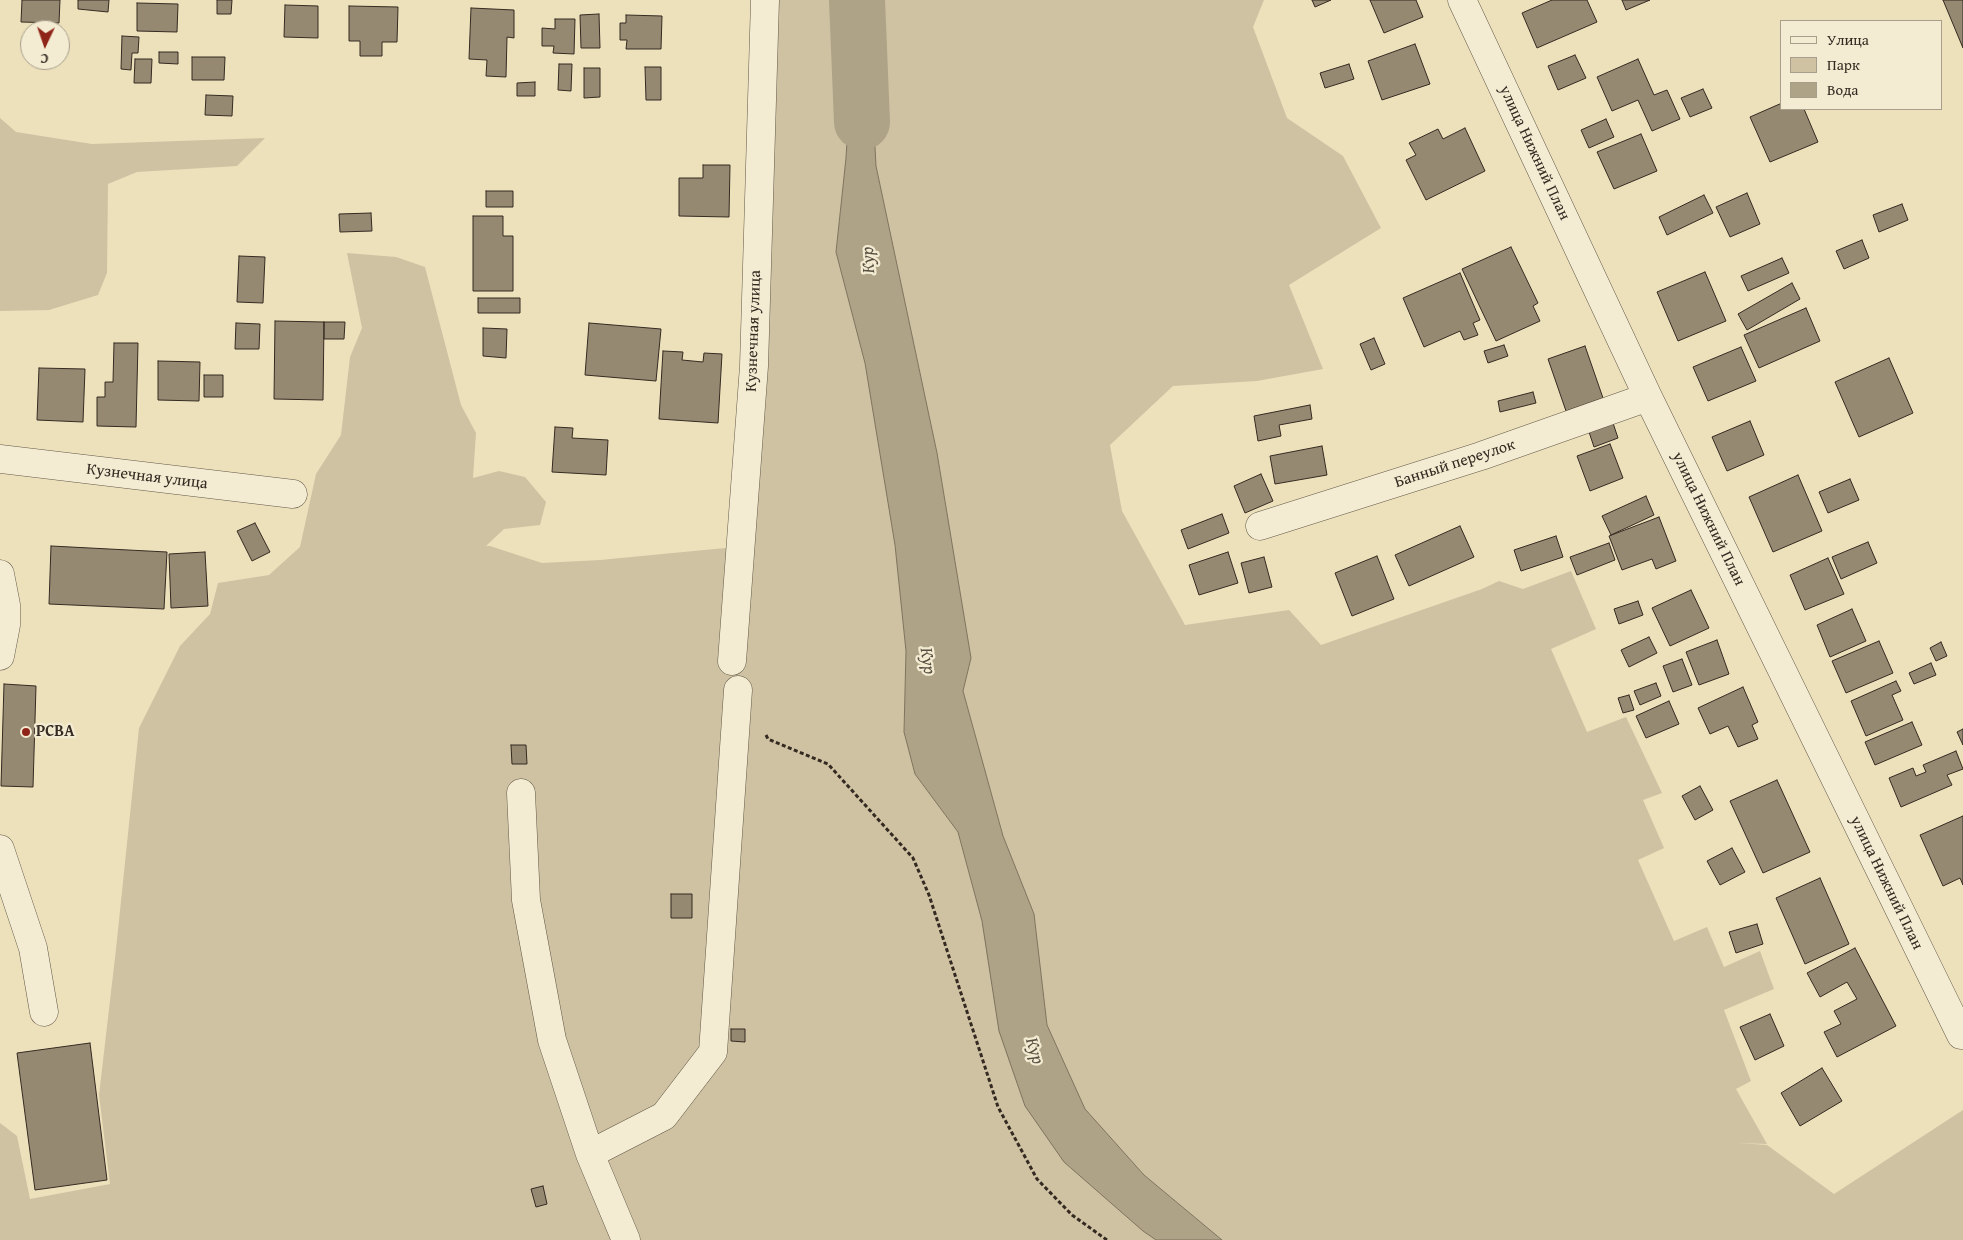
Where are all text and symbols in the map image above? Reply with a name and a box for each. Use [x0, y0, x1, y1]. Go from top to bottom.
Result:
north arrow [20, 20, 70, 70]
legend [1780, 20, 1943, 110]
text: Улица [1827, 29, 1869, 50]
text: С [40, 49, 49, 69]
text: Парк [1827, 54, 1860, 75]
text: Вода [1827, 79, 1858, 100]
street label: улица Нижний План [1494, 83, 1574, 223]
water label: Кур [858, 246, 880, 274]
street label: Кузнечная улица [742, 270, 766, 392]
street label: Банный переулок [1392, 435, 1518, 493]
street label: улица Нижний План [1667, 449, 1749, 589]
street label: Кузнечная улица [85, 460, 209, 494]
water label: Кур [914, 646, 940, 676]
place label: РСВА [36, 722, 74, 742]
marker: РСВА [20, 726, 32, 738]
street label: улица Нижний План [1845, 813, 1927, 953]
water label: Кур [1020, 1035, 1048, 1067]

